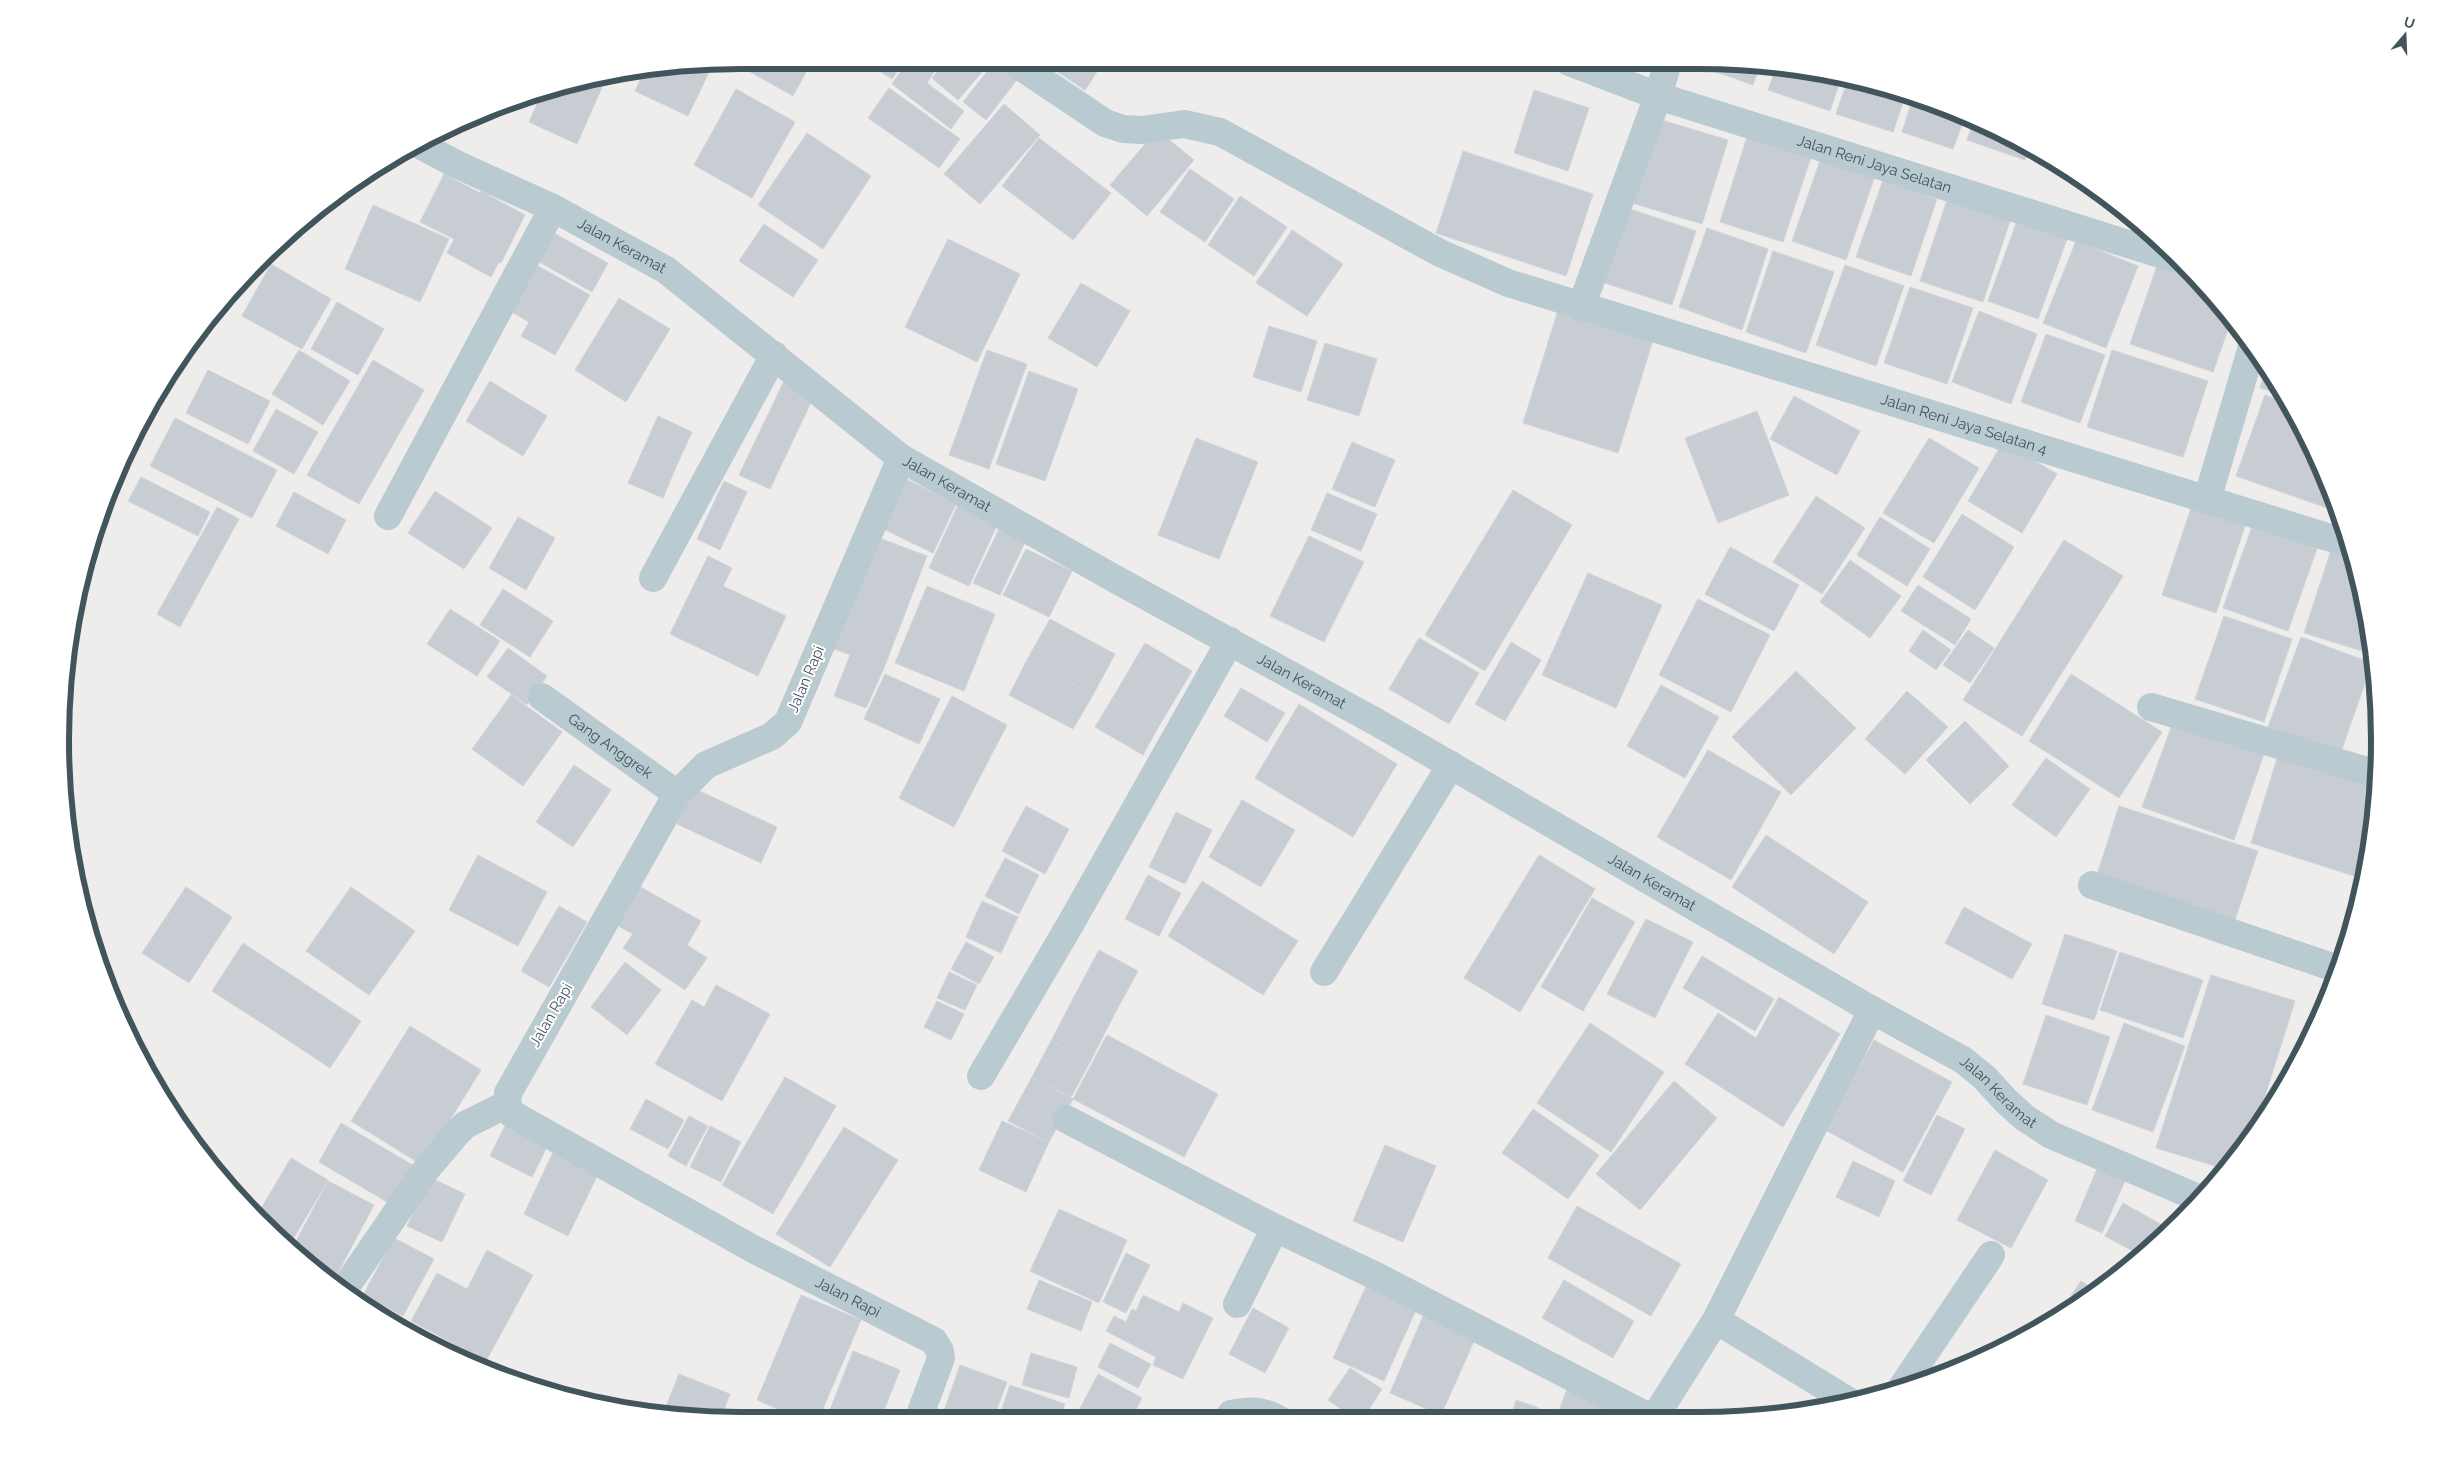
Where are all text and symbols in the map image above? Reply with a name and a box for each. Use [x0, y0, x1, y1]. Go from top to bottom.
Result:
north arrow [2380, 10, 2430, 60]
text: U [2402, 13, 2417, 32]
street label: Jalan Reni Jaya Selatan [1795, 131, 1954, 197]
street label: Jalan Keramat [574, 214, 669, 277]
street label: Jalan Reni Jaya Selatan 4 [1879, 390, 2049, 459]
street label: Jalan Keramat [900, 452, 994, 516]
street label: Jalan Rapi [784, 643, 828, 715]
street label: Jalan Keramat [1254, 650, 1349, 713]
street label: Gang Anggrek [565, 710, 656, 782]
street label: Jalan Keramat [1605, 850, 1699, 915]
street label: Jalan Rapi [526, 980, 576, 1050]
street label: Jalan Keramat [1956, 1052, 2040, 1132]
street label: Jalan Rapi [812, 1273, 884, 1321]

